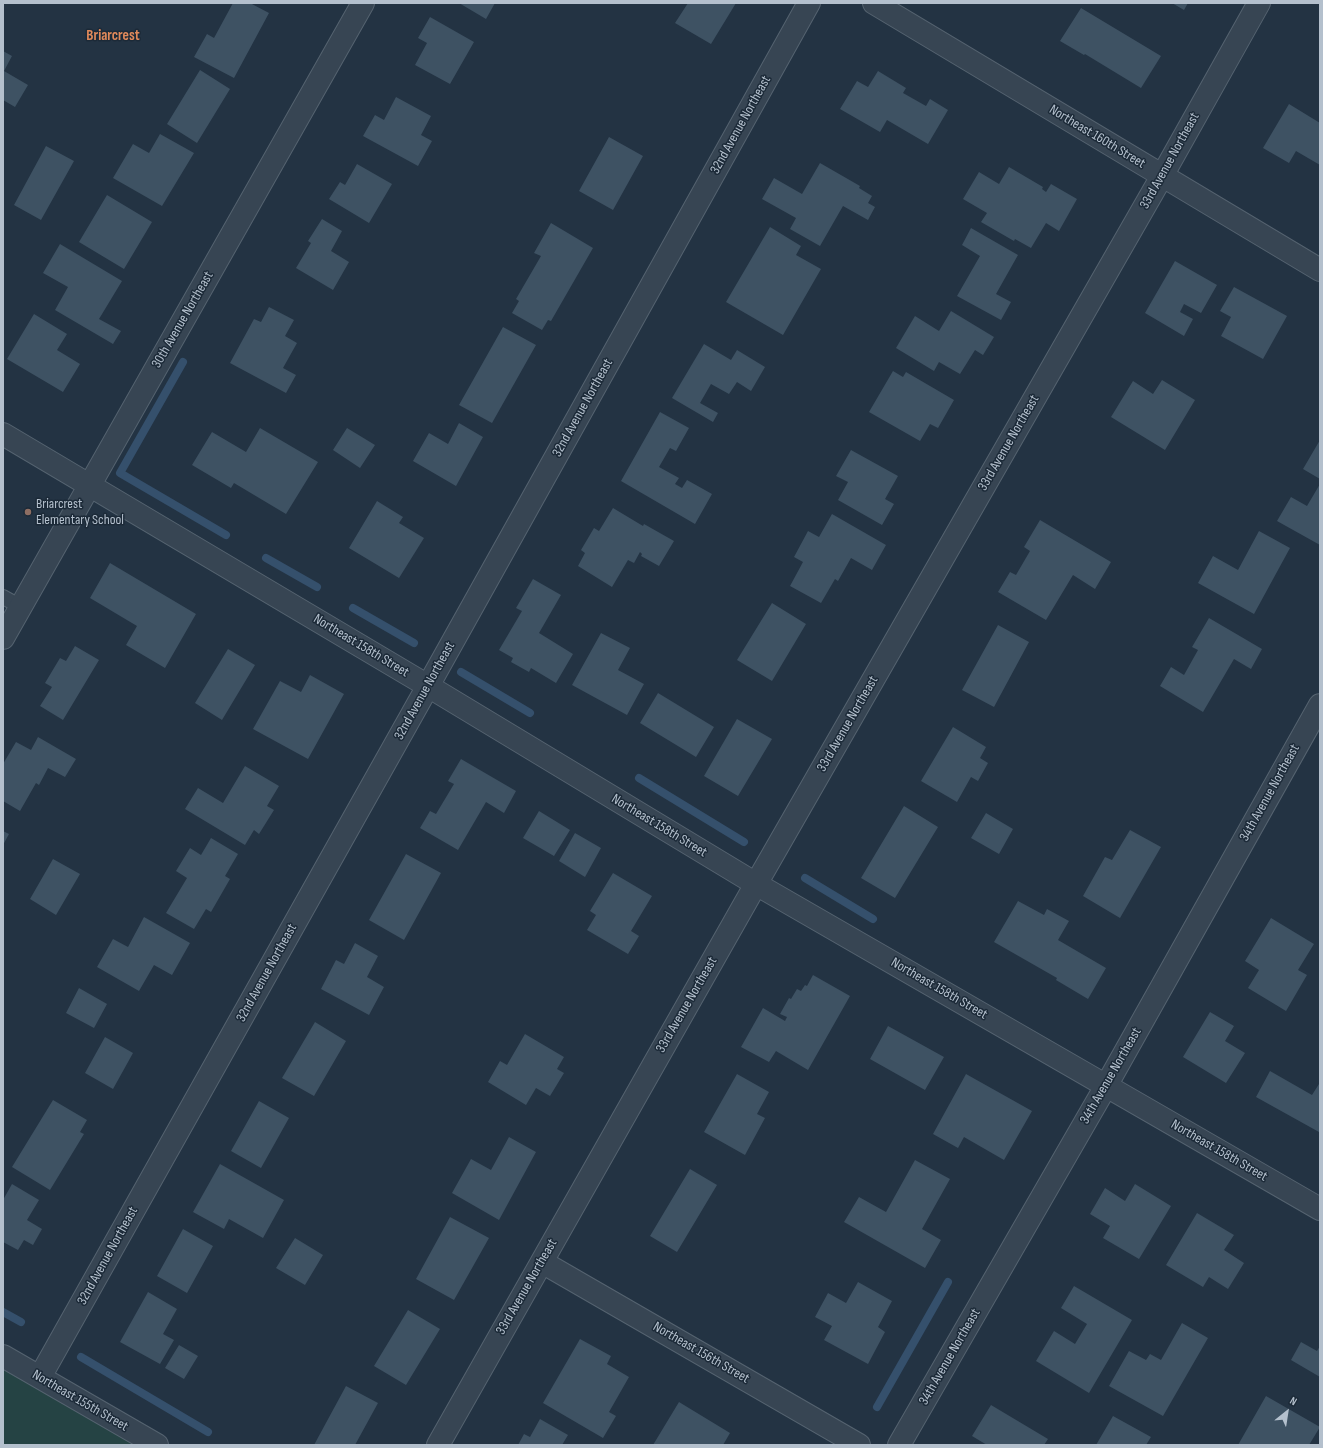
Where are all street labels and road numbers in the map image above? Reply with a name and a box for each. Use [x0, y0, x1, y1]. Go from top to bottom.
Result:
street label: 32nd Avenue Northeast [707, 73, 775, 177]
street label: Northeast 160th Street [1046, 102, 1148, 172]
street label: 33rd Avenue Northeast [1137, 110, 1203, 212]
street label: 30th Avenue Northeast [149, 269, 217, 371]
street label: 32nd Avenue Northeast [549, 356, 617, 460]
street label: 33rd Avenue Northeast [975, 392, 1043, 494]
street label: Northeast 158th Street [310, 611, 412, 681]
street label: 32nd Avenue Northeast [391, 639, 459, 743]
street label: 33rd Avenue Northeast [814, 673, 882, 775]
street label: 34th Avenue Northeast [1236, 742, 1304, 844]
street label: Northeast 158th Street [608, 791, 710, 861]
street label: 32nd Avenue Northeast [233, 921, 301, 1025]
street label: 33rd Avenue Northeast [653, 954, 721, 1056]
street label: Northeast 158th Street [888, 955, 990, 1023]
street label: 34th Avenue Northeast [1077, 1025, 1145, 1127]
street label: Northeast 158th Street [1168, 1117, 1270, 1185]
street label: 32nd Avenue Northeast [74, 1204, 142, 1308]
street label: 33rd Avenue Northeast [493, 1236, 561, 1338]
street label: 34th Avenue Northeast [916, 1306, 984, 1408]
street label: Northeast 156th Street [650, 1319, 752, 1387]
street label: Northeast 155th Street [29, 1367, 131, 1435]

